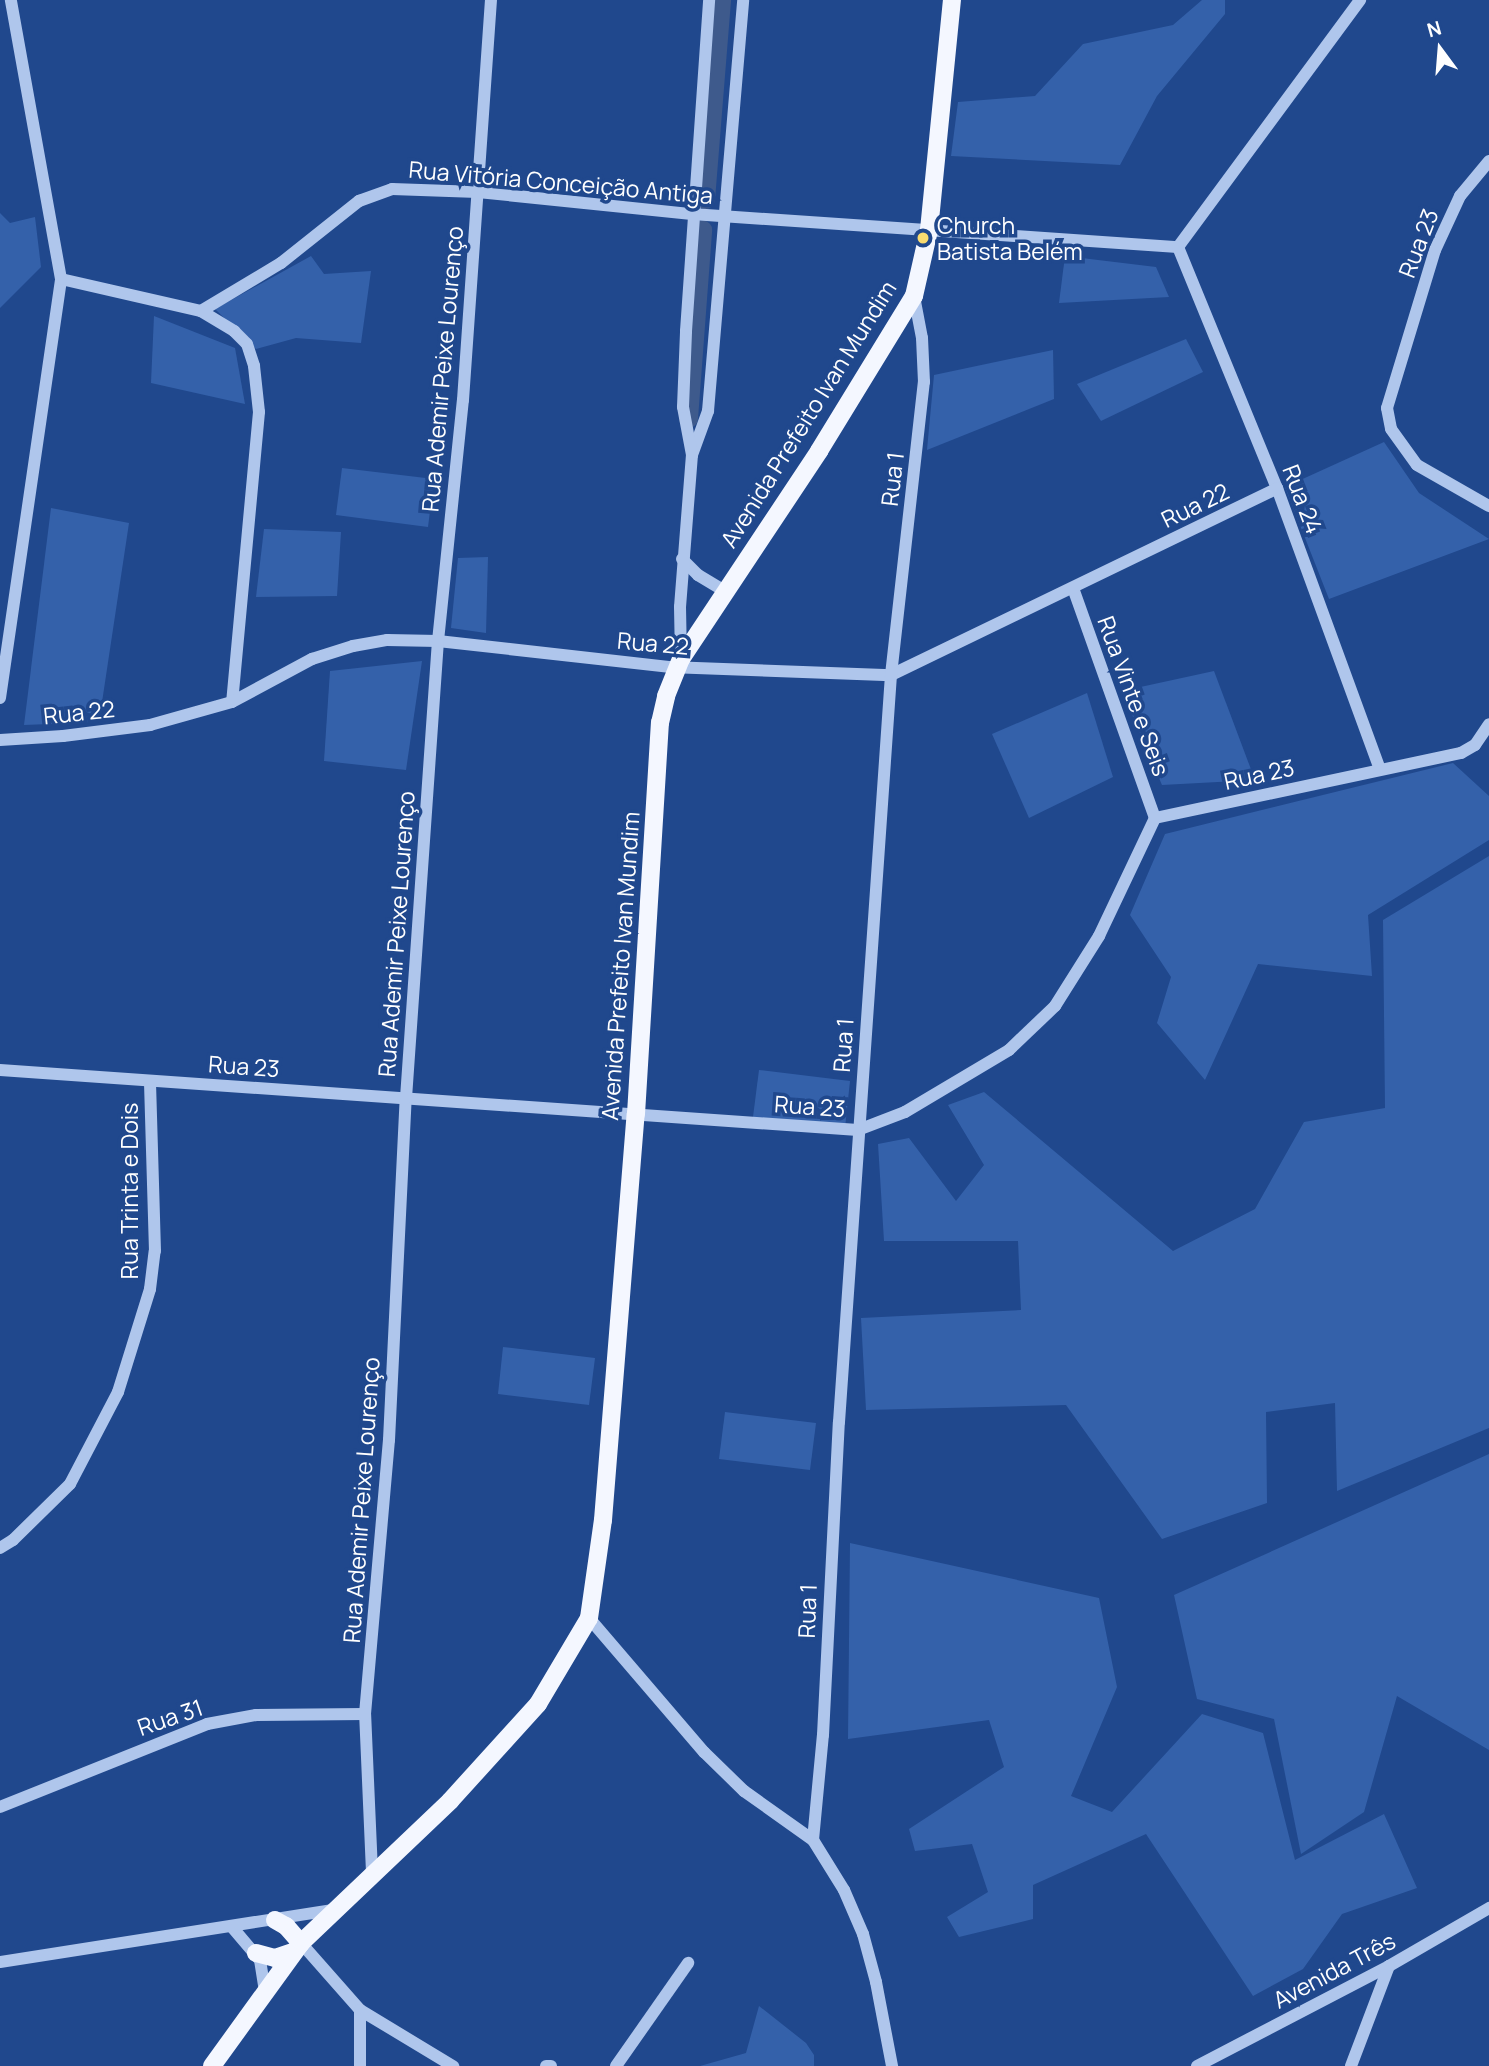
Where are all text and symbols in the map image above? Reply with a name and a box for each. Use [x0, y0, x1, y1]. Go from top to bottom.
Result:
north arrow [1405, 14, 1475, 84]
text: N [1424, 14, 1444, 43]
street label: Rua Vitória Conceição Antiga [408, 155, 714, 209]
street label: Rua 23 [1392, 205, 1444, 281]
place label: Church Batista Belém [937, 211, 1083, 265]
street label: Rua Ademir Peixe Lourenço [416, 225, 468, 513]
marker: Church Batista Belém [915, 230, 931, 246]
street label: Avenida Prefeito Ivan Mundim [714, 276, 902, 552]
street label: Rua 1 [875, 450, 909, 508]
street label: Rua 24 [1277, 461, 1329, 537]
street label: Rua 22 [1157, 477, 1233, 533]
street label: Rua Vinte e Seis [1092, 612, 1176, 780]
street label: Rua 22 [616, 626, 690, 660]
street label: Rua 22 [42, 695, 116, 729]
street label: Rua 23 [1221, 753, 1297, 795]
street label: Rua Ademir Peixe Lourenço [372, 790, 420, 1078]
street label: Avenida Prefeito Ivan Mundim [595, 811, 645, 1121]
street label: Rua 1 [827, 1017, 859, 1073]
street label: Rua 23 [207, 1050, 281, 1082]
street label: Rua 23 [773, 1090, 847, 1122]
street label: Rua Trinta e Dois [115, 1103, 143, 1279]
street label: Rua Ademir Peixe Lourenço [337, 1356, 385, 1644]
street label: Rua 1 [792, 1583, 822, 1639]
street label: Rua 31 [134, 1693, 206, 1741]
street label: Avenida Três [1268, 1926, 1400, 2014]

